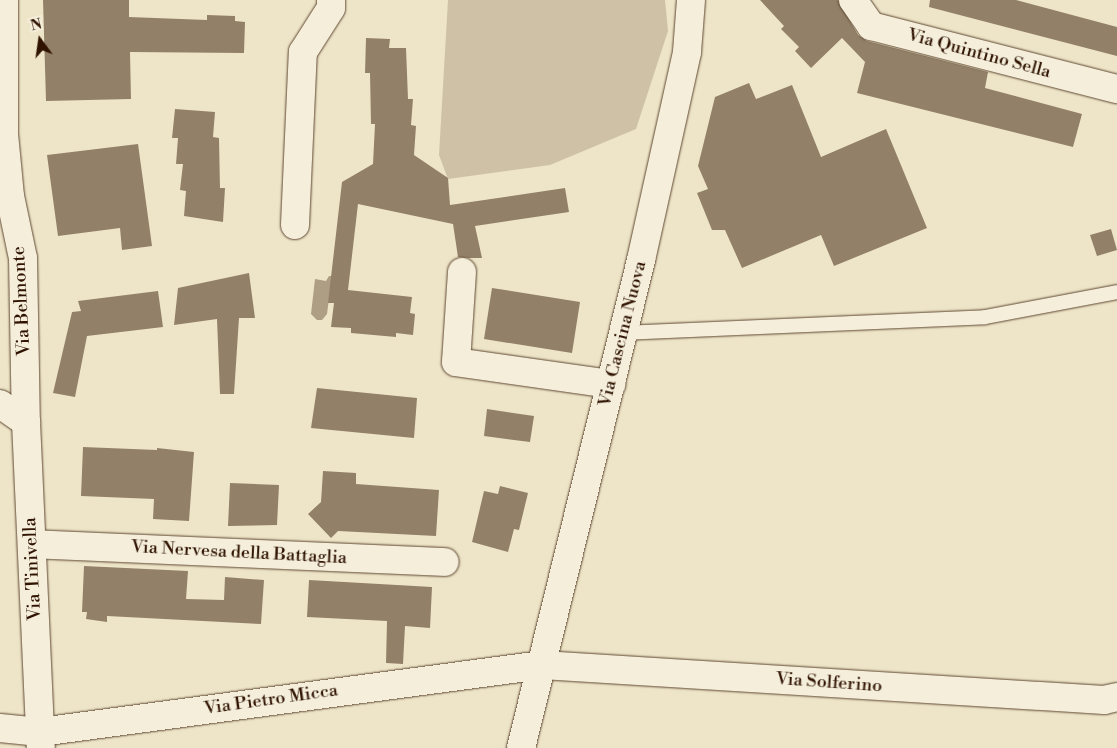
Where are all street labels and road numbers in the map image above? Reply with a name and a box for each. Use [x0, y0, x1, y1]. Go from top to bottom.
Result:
street label: Via Quintino Sella [905, 24, 1053, 84]
street label: Via Belmonte [8, 246, 36, 356]
street label: Via Cascina Nuova [594, 259, 652, 409]
street label: Via Tinivella [20, 517, 46, 621]
street label: Via Nervesa della Battaglia [130, 537, 348, 569]
street label: Via Solferino [775, 669, 883, 697]
street label: Via Pietro Micca [203, 680, 339, 720]

